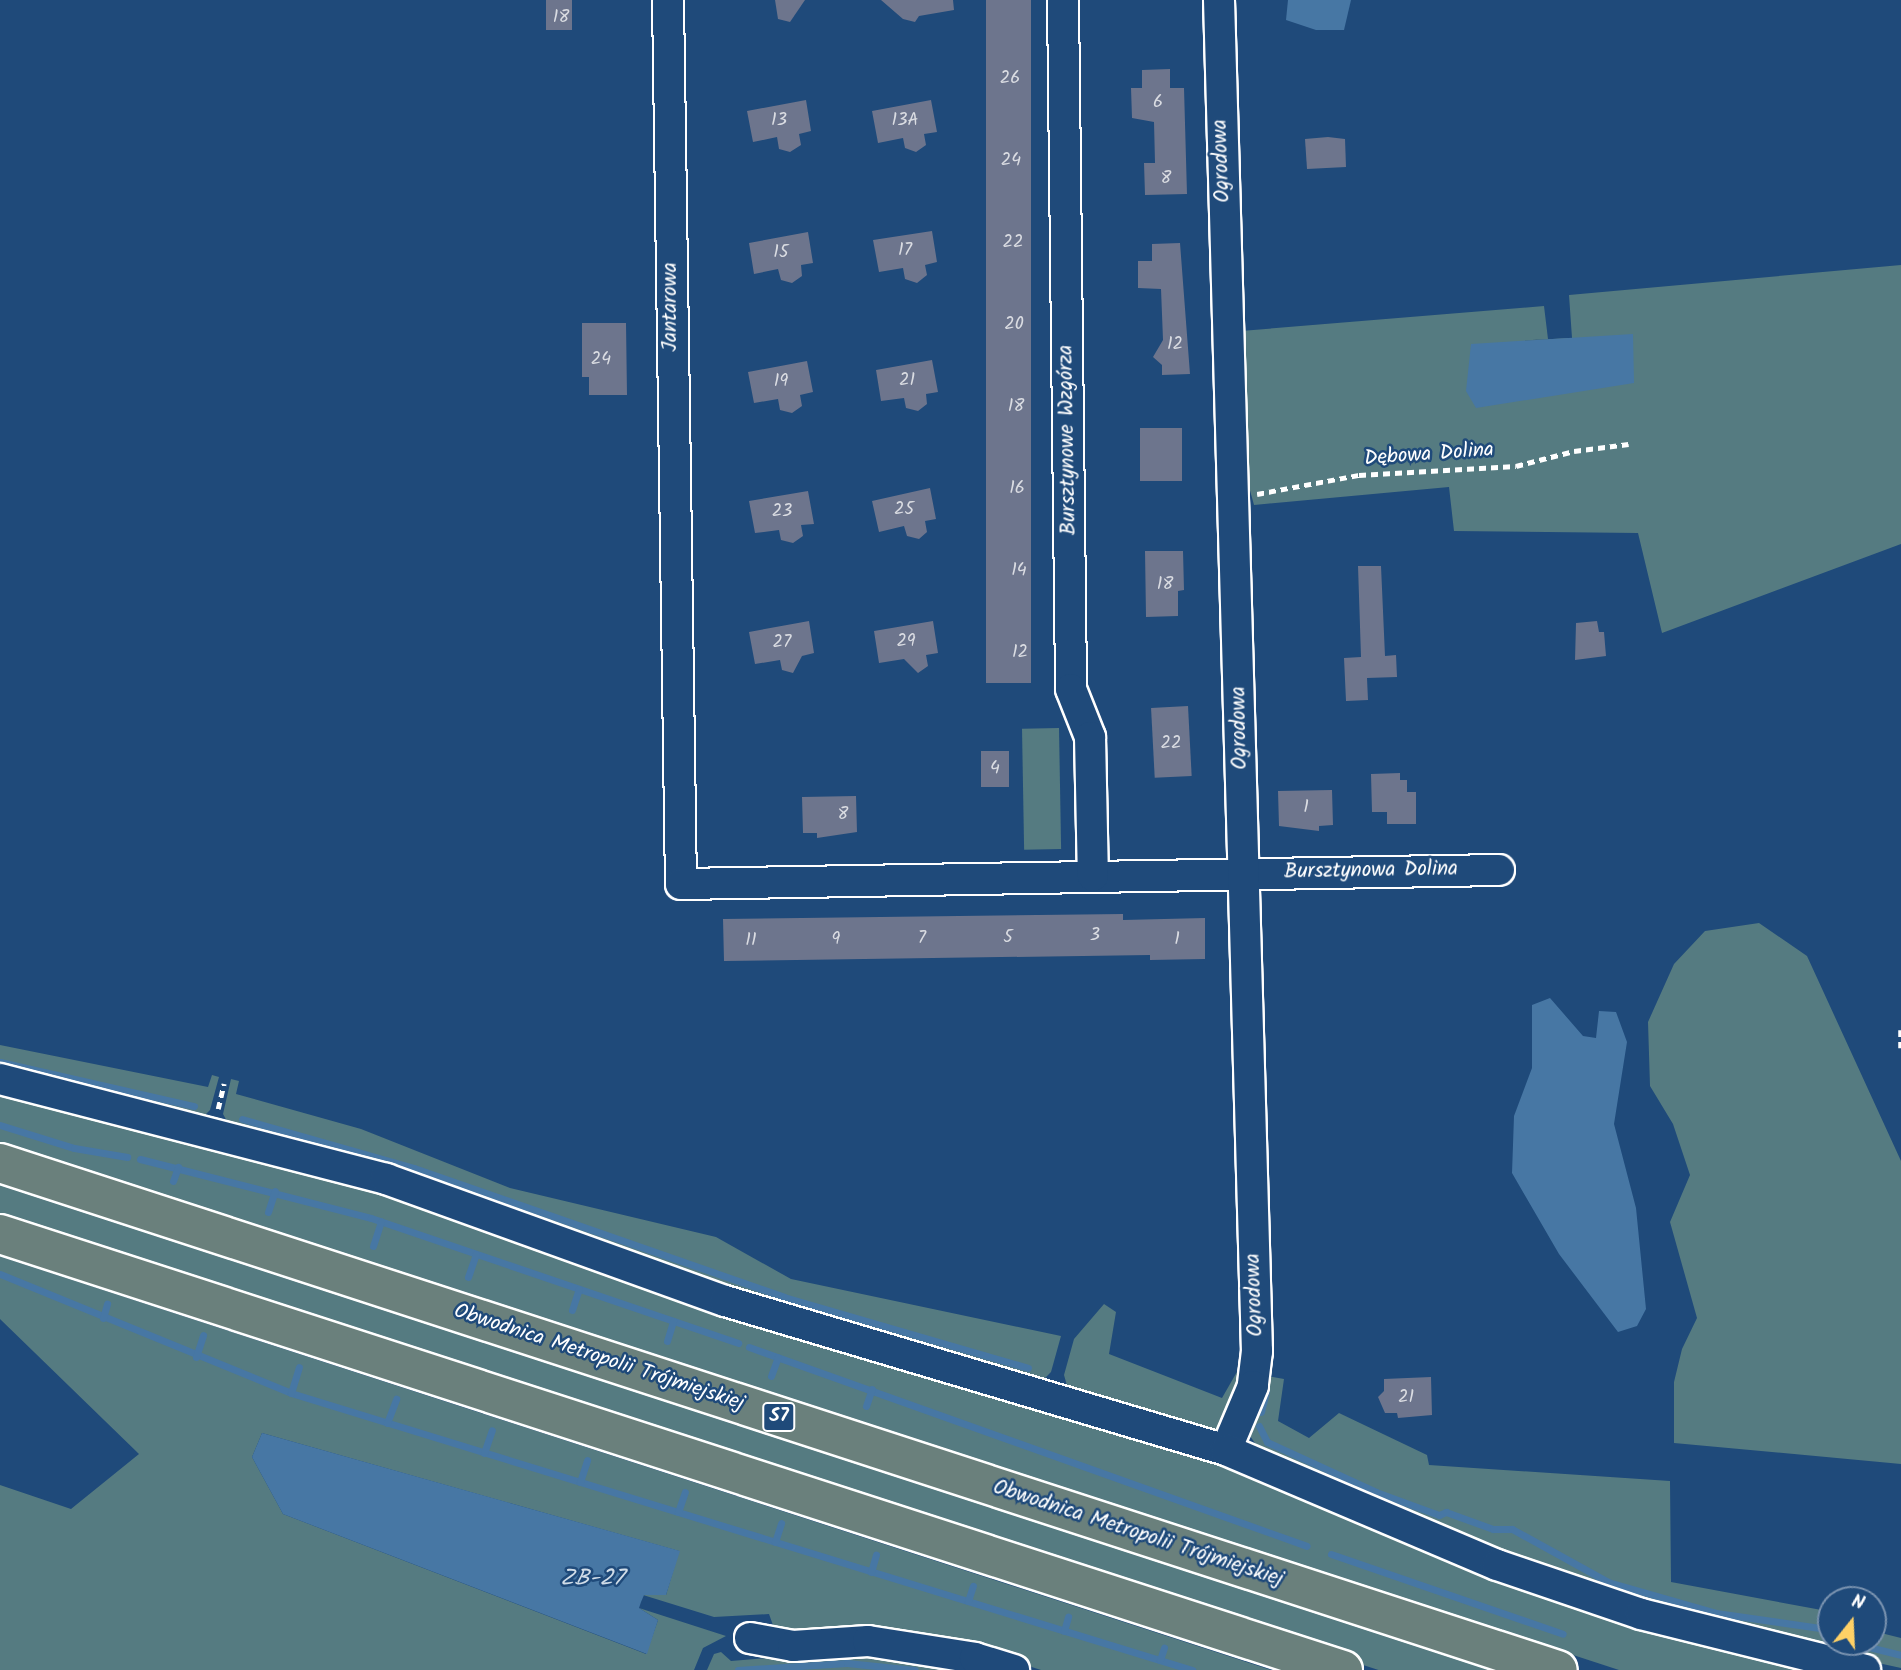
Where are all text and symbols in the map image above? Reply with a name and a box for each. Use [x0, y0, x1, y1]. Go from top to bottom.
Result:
house number: 18 [553, 7, 569, 29]
house number: 26 [1000, 68, 1020, 90]
house number: 6 [1153, 92, 1163, 114]
house number: 13 [771, 110, 787, 132]
house number: 13A [892, 110, 918, 132]
street label: Ogrodowa [1208, 119, 1236, 203]
house number: 24 [1001, 150, 1021, 172]
house number: 8 [1161, 168, 1171, 190]
house number: 22 [1003, 232, 1023, 254]
house number: 17 [898, 240, 912, 262]
house number: 15 [773, 242, 789, 264]
street label: Jantarowa [658, 262, 684, 352]
house number: 20 [1004, 314, 1024, 336]
house number: 12 [1167, 334, 1183, 356]
street label: Bursztynowe Wzgórza [1054, 345, 1082, 535]
house number: 24 [591, 349, 611, 371]
house number: 21 [899, 370, 915, 392]
house number: 19 [774, 371, 788, 393]
house number: 18 [1008, 396, 1024, 418]
street label: Dębowa Dolina [1363, 438, 1495, 472]
house number: 16 [1009, 478, 1025, 500]
house number: 25 [894, 499, 914, 521]
house number: 23 [772, 501, 792, 523]
house number: 14 [1011, 560, 1027, 582]
house number: 18 [1157, 574, 1173, 596]
house number: 29 [896, 631, 916, 653]
house number: 27 [773, 632, 791, 654]
house number: 12 [1012, 642, 1028, 664]
street label: Ogrodowa [1227, 686, 1253, 770]
house number: 22 [1161, 733, 1181, 755]
house number: 4 [990, 758, 1000, 780]
house number: 1 [1303, 797, 1309, 819]
house number: 8 [838, 804, 848, 826]
street label: Bursztynowa Dolina [1284, 857, 1458, 885]
house number: 3 [1090, 925, 1100, 947]
house number: 5 [1003, 927, 1013, 949]
house number: 7 [918, 928, 926, 950]
house number: 9 [832, 929, 840, 951]
house number: 1 [1174, 929, 1180, 951]
house number: 11 [745, 930, 757, 952]
street label: Ogrodowa [1241, 1253, 1269, 1337]
street label: Obwodnica Metropolii Trójmiejskiej [451, 1299, 747, 1417]
house number: 21 [1398, 1387, 1414, 1409]
road number: S7 [762, 1401, 796, 1432]
street label: Obwodnica Metropolii Trójmiejskiej [990, 1475, 1286, 1593]
water label: ZB-27 [560, 1565, 624, 1593]
north arrow [1817, 1586, 1887, 1656]
text: N [1848, 1587, 1868, 1619]

